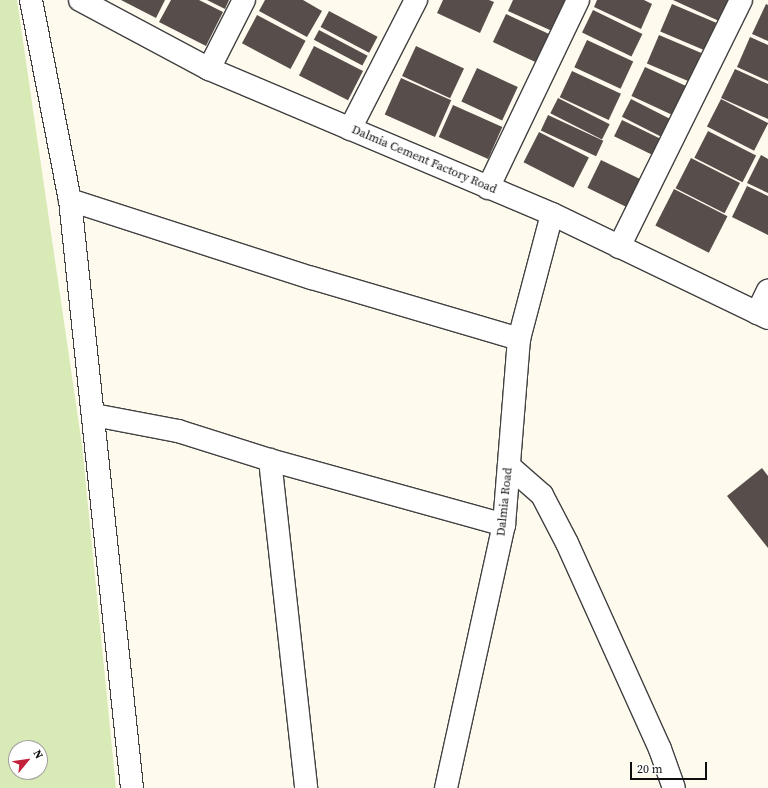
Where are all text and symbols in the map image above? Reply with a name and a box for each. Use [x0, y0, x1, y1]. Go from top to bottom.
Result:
street label: Dalmia Cement Factory Road [349, 123, 499, 197]
street label: Dalmia Road [494, 467, 516, 537]
north arrow [8, 740, 48, 780]
text: N [30, 747, 47, 762]
scale bar [632, 754, 709, 780]
text: 20 m [637, 761, 663, 777]

